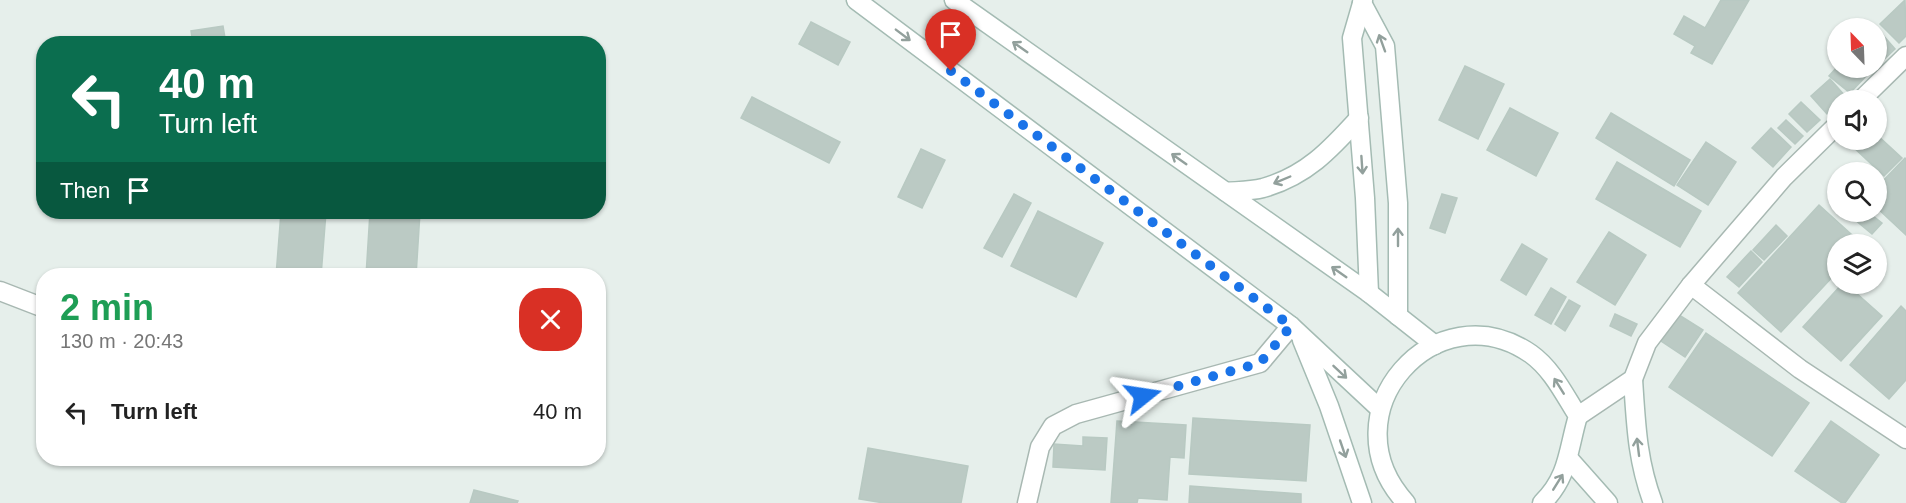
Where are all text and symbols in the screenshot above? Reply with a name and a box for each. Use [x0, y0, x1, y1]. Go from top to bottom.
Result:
pin [925, 9, 976, 71]
icon: arrive [934, 18, 967, 51]
north arrow [1827, 18, 1887, 78]
map controls [1827, 18, 1887, 294]
one-way arrow [895, 29, 911, 41]
one-way arrow [1376, 35, 1387, 53]
one-way arrow [1012, 41, 1029, 53]
icon: left [60, 60, 138, 138]
text: 40 m [159, 60, 255, 107]
button: sound [1827, 90, 1887, 150]
text: Turn left [159, 109, 257, 139]
one-way arrow [1172, 153, 1188, 165]
one-way arrow [1357, 154, 1368, 174]
button: search [1827, 162, 1887, 222]
icon: arrive [122, 174, 155, 207]
one-way arrow [1274, 175, 1292, 187]
text: Then [60, 178, 110, 203]
one-way arrow [1392, 227, 1404, 247]
button: layers [1827, 234, 1887, 294]
one-way arrow [1331, 265, 1347, 278]
text: 2 min [60, 287, 154, 328]
button: close [519, 288, 582, 351]
text: 130 m · 20:43 [60, 330, 183, 352]
position arrow [1111, 364, 1175, 428]
one-way arrow [1332, 365, 1347, 379]
one-way arrow [1552, 377, 1565, 394]
icon: left [60, 396, 93, 429]
text: Turn left [111, 399, 197, 424]
text: 40 m [533, 399, 582, 424]
one-way arrow [1632, 437, 1643, 457]
one-way arrow [1339, 439, 1350, 458]
one-way arrow [1552, 474, 1564, 491]

